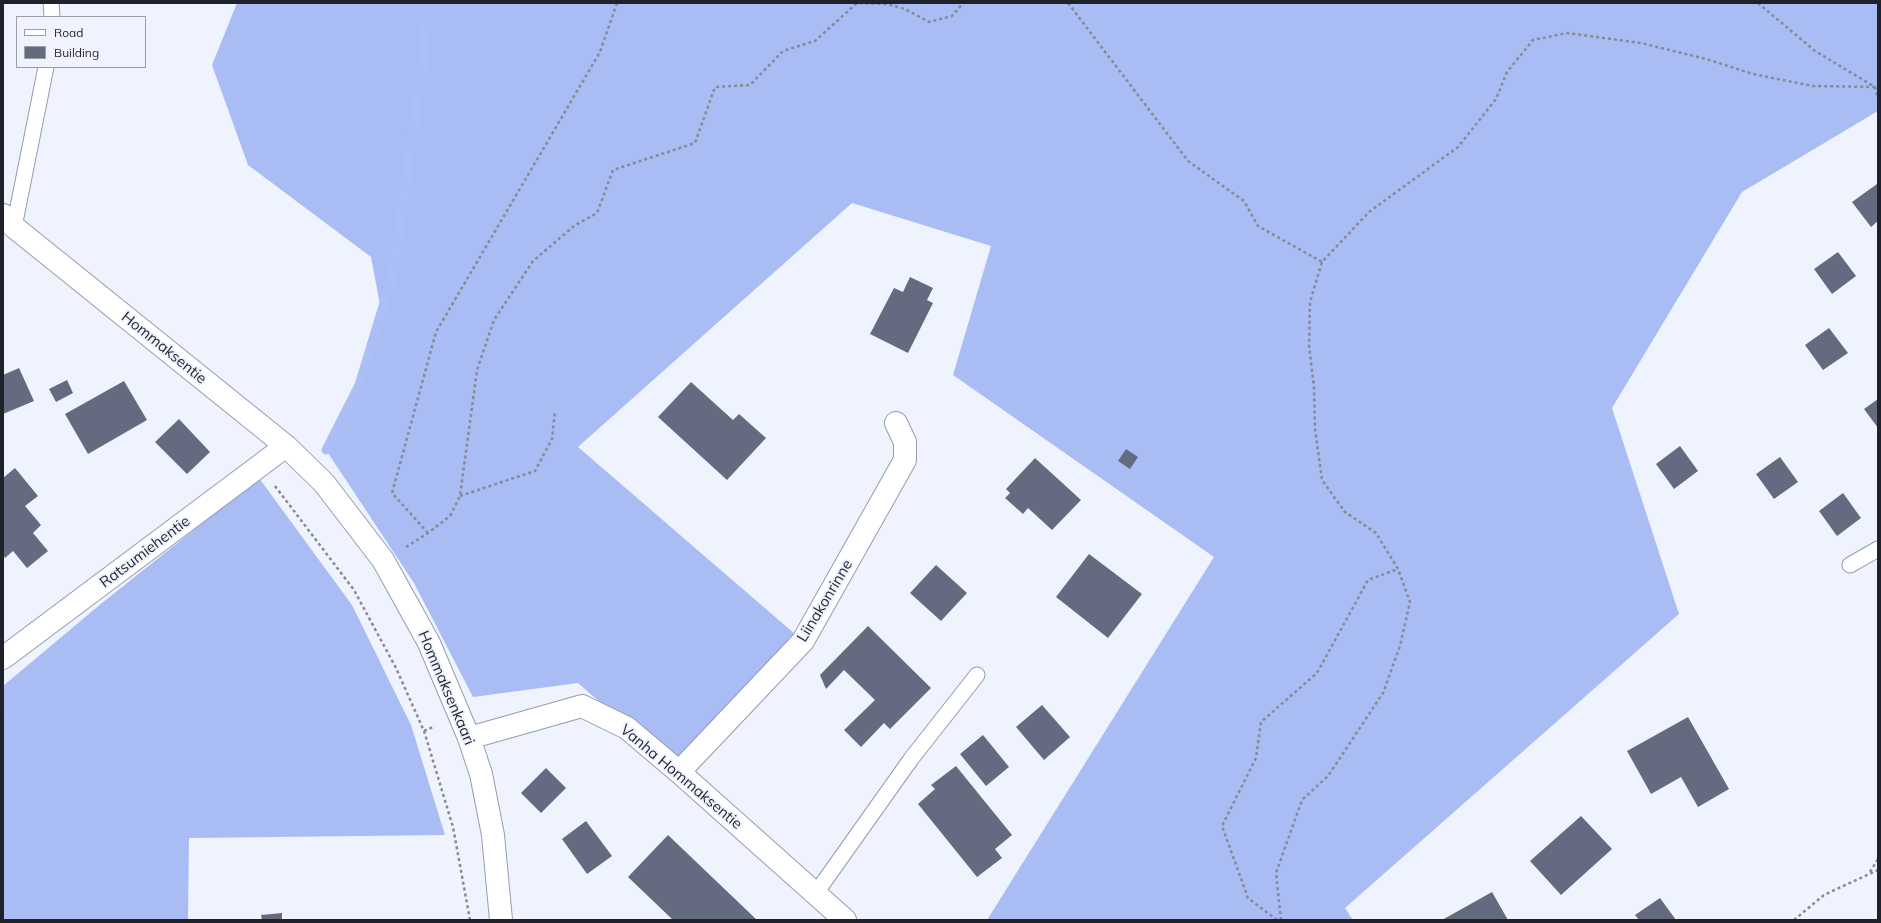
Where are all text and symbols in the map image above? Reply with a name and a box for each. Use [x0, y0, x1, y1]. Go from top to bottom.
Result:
legend [16, 16, 146, 68]
text: Road [54, 25, 83, 40]
text: Building [54, 45, 99, 60]
street label: Hommaksentie [118, 308, 210, 388]
street label: Ratsumiehentie [96, 512, 194, 592]
street label: Liinakonrinne [793, 557, 857, 645]
street label: Hommaksenkaari [414, 628, 478, 748]
street label: Vanha Hommaksentie [616, 721, 746, 833]

